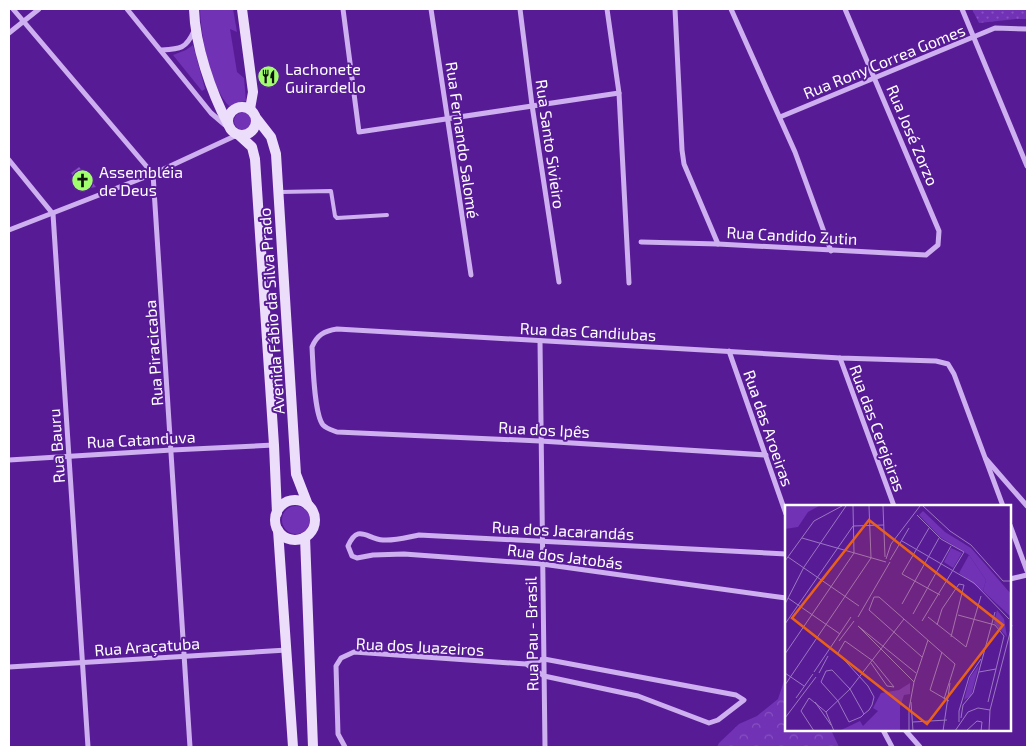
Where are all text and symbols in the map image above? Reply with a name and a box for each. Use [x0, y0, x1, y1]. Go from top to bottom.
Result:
street label: Rua Rony Correa Gomes [800, 20, 968, 102]
place label: Lachonete Guirardello [285, 59, 366, 96]
street label: Rua Fernando Salomé [443, 60, 483, 220]
restaurant icon: Lachonete Guirardello [257, 65, 281, 89]
street label: Rua Santo Sivieiro [533, 78, 569, 210]
street label: Rua José Zorzo [883, 82, 943, 188]
place label: Assembléia de Deus [99, 162, 183, 199]
church icon: Assembléia de Deus [71, 168, 95, 192]
street label: Avenida Fábio da Silva Prado [254, 207, 288, 415]
street label: Rua Candido Zutin [726, 222, 858, 248]
street label: Rua Piracicaba [140, 299, 166, 407]
street label: Rua das Candiubas [519, 318, 657, 344]
street label: Rua das Cerejeiras [845, 362, 910, 494]
street label: Rua das Aroeiras [740, 367, 798, 489]
street label: Rua Bauru [44, 408, 68, 484]
street label: Rua dos Ipês [498, 417, 590, 441]
street label: Rua Catanduva [86, 427, 196, 451]
inset map [785, 505, 1011, 731]
street label: Rua dos Jacarandás [491, 517, 635, 543]
street label: Rua dos Jatobás [506, 539, 624, 573]
street label: Rua Pau - Brasil [520, 576, 542, 692]
street label: Rua Araçatuba [94, 633, 201, 660]
street label: Rua dos Juazeiros [355, 633, 485, 659]

